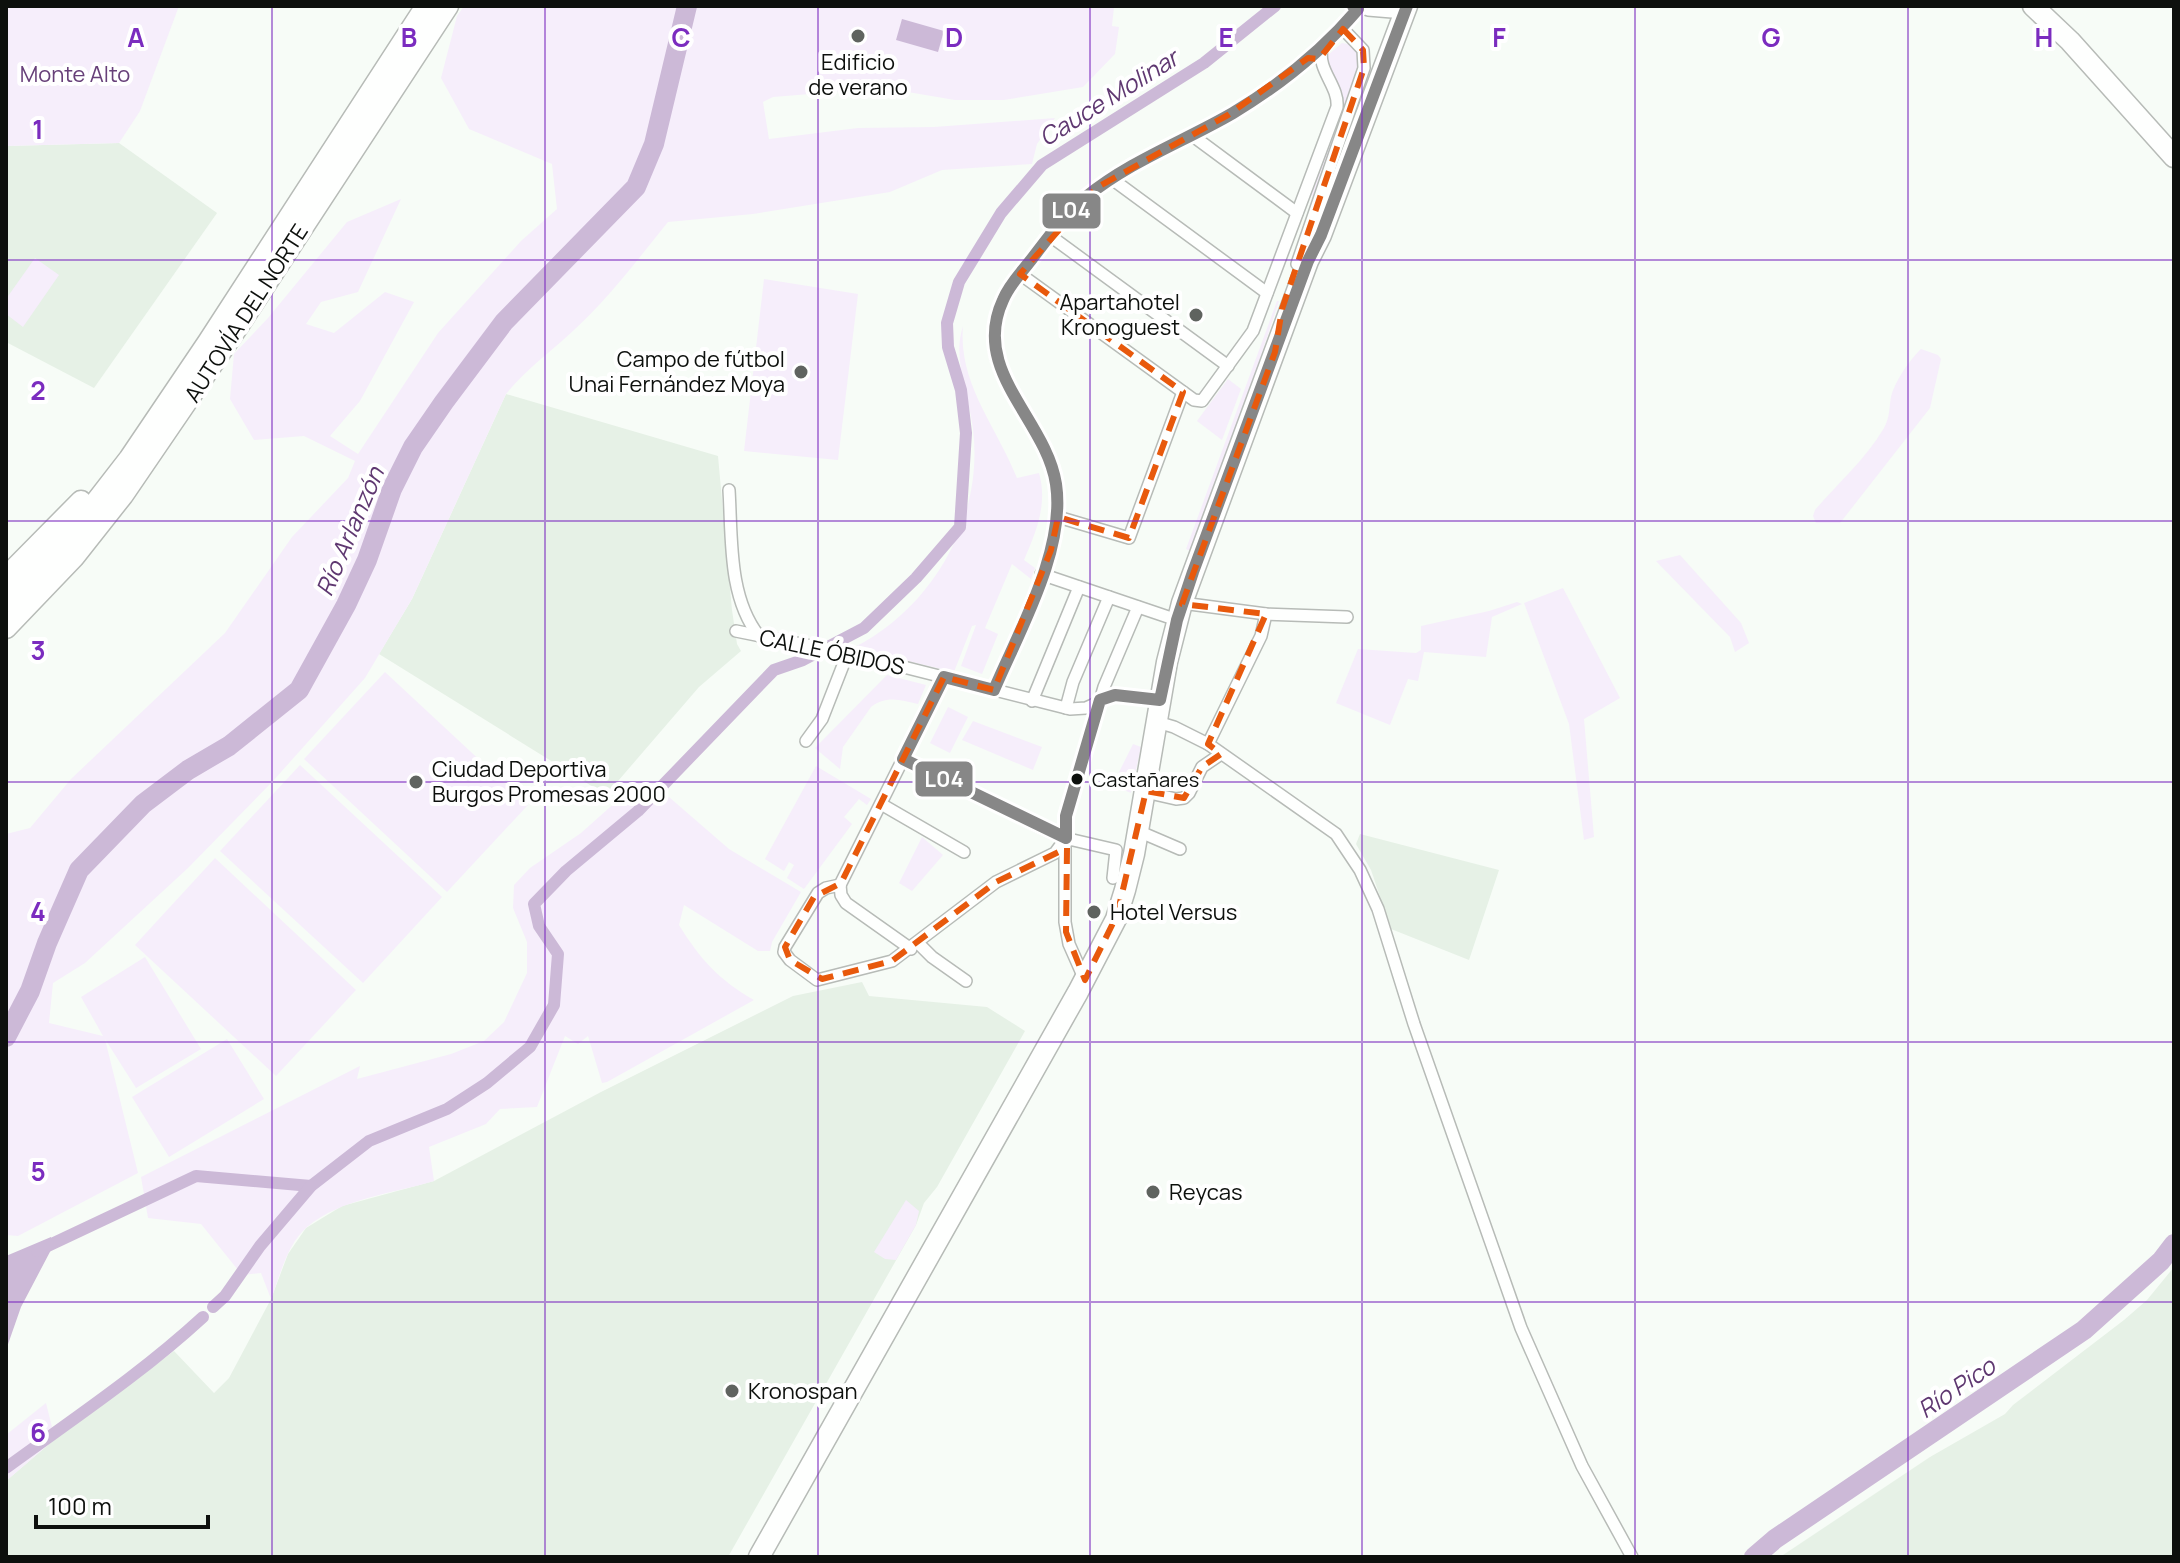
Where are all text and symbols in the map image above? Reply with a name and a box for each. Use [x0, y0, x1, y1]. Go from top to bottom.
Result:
text: A [127, 19, 145, 55]
text: B [401, 19, 417, 55]
text: C [671, 19, 691, 55]
text: D [945, 19, 963, 55]
text: E [1218, 19, 1234, 55]
text: F [1492, 19, 1506, 55]
text: G [1761, 19, 1781, 55]
text: H [2035, 19, 2053, 55]
marker: Edificio de verano [849, 27, 867, 45]
water label: Cauce Molinar [1032, 39, 1187, 153]
place label: Edificio de verano [808, 47, 908, 102]
park label: Monte Alto [20, 59, 130, 89]
text: 1 [32, 111, 44, 147]
line badge: L04 [1041, 192, 1102, 230]
text: L04 [1051, 195, 1091, 225]
street label: AUTOVÍA DEL NORTE [177, 218, 315, 408]
place label: Apartahotel Kronoguest [1059, 287, 1180, 342]
marker: Apartahotel Kronoguest [1187, 306, 1205, 324]
place label: Campo de fútbol Unai Fernández Moya [569, 344, 785, 399]
marker: Campo de fútbol Unai Fernández Moya [792, 363, 810, 381]
text: 2 [30, 372, 46, 408]
water label: Río Arlanzón [307, 461, 391, 600]
street label: CALLE ÓBIDOS [757, 622, 907, 682]
text: 3 [30, 632, 46, 668]
place label: Ciudad Deportiva Burgos Promesas 2000 [432, 754, 666, 809]
line badge: L04 [914, 760, 974, 798]
text: L04 [924, 764, 964, 794]
place label: Castañares [1092, 766, 1199, 793]
marker: Castañares [1069, 771, 1085, 787]
marker: Ciudad Deportiva Burgos Promesas 2000 [407, 773, 425, 791]
text: 4 [30, 893, 46, 929]
place label: Hotel Versus [1110, 897, 1237, 927]
marker: Hotel Versus [1085, 903, 1103, 921]
text: 5 [30, 1153, 46, 1189]
place label: Reycas [1169, 1177, 1243, 1207]
marker: Reycas [1144, 1183, 1162, 1201]
water label: Río Pico [1911, 1348, 2003, 1425]
place label: Kronospan [748, 1376, 858, 1406]
marker: Kronospan [723, 1382, 741, 1400]
text: 6 [30, 1414, 46, 1450]
scale bar [36, 1479, 208, 1529]
text: 100 m [48, 1489, 112, 1522]

